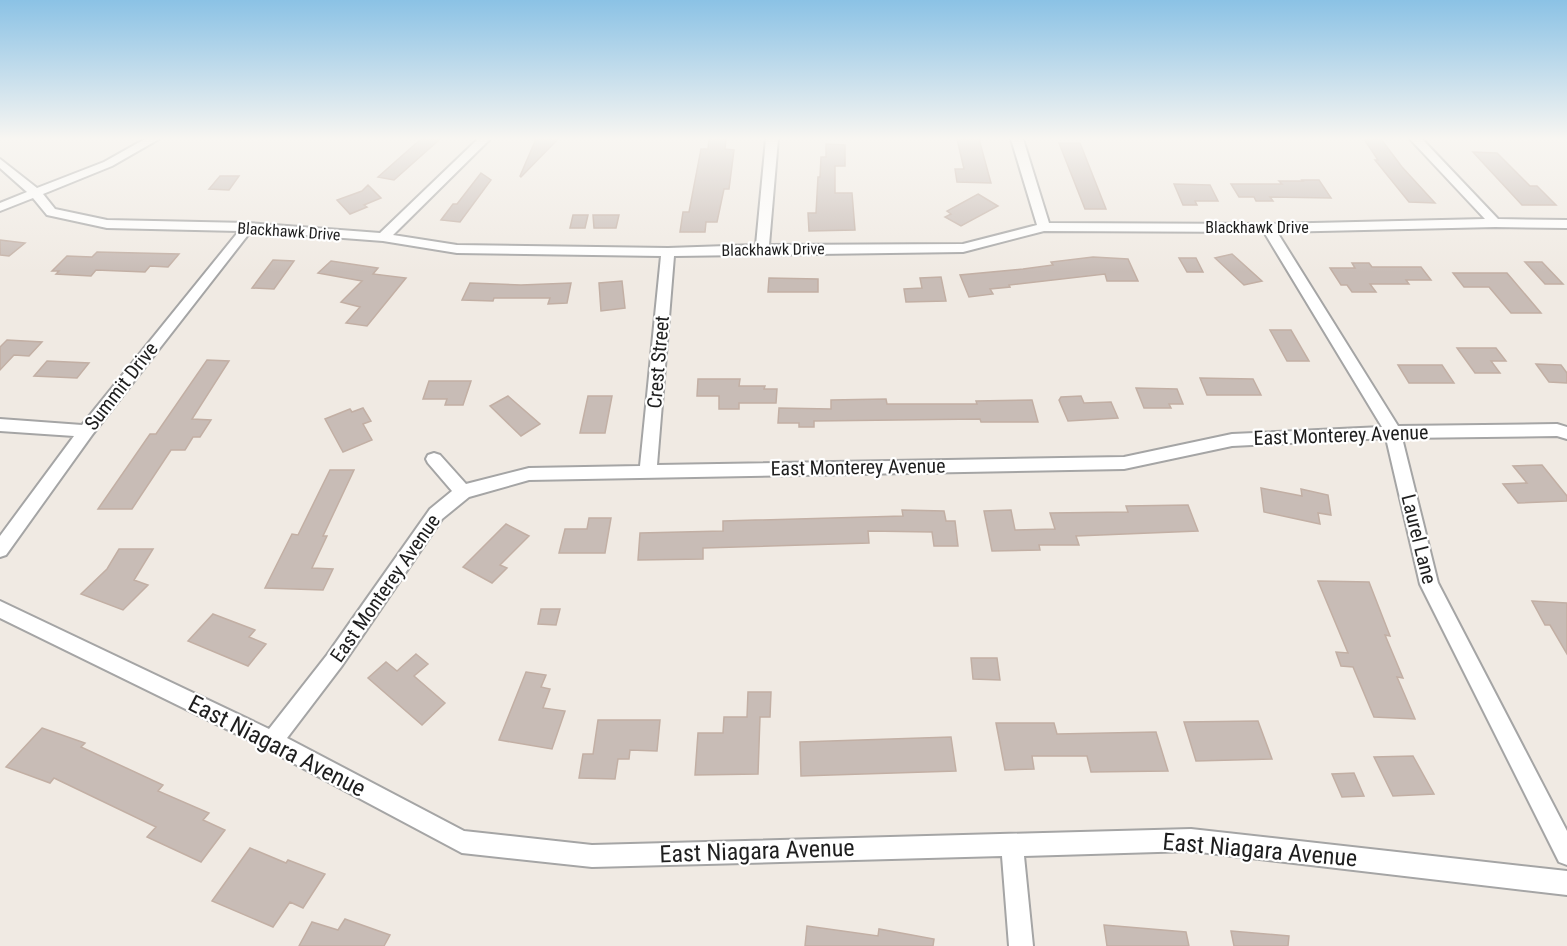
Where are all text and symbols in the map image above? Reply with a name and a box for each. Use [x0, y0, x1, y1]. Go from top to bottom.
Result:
street label: Blackhawk Drive [237, 218, 341, 245]
street label: Blackhawk Drive [1205, 218, 1309, 237]
street label: Blackhawk Drive [721, 239, 825, 260]
street label: Crest Street [642, 314, 674, 409]
street label: Summit Drive [79, 337, 163, 435]
street label: East Monterey Avenue [1253, 420, 1429, 450]
street label: East Monterey Avenue [770, 453, 946, 481]
street label: Laurel Lane [1396, 492, 1442, 586]
street label: East Monterey Avenue [325, 509, 445, 667]
street label: East Niagara Avenue [184, 689, 370, 803]
street label: East Niagara Avenue [1162, 828, 1358, 872]
street label: East Niagara Avenue [659, 834, 855, 868]

